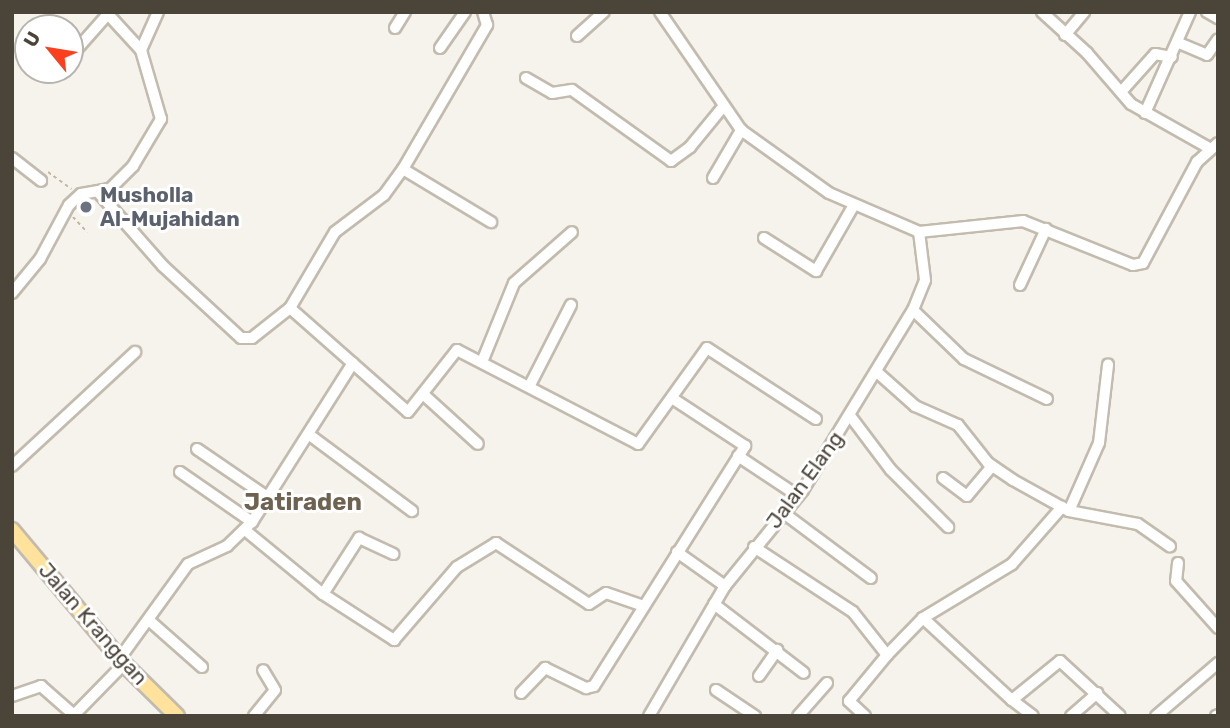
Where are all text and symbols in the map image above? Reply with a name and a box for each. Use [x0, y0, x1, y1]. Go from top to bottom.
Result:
north arrow [14, 14, 84, 84]
text: U [19, 28, 46, 51]
place label: Musholla Al-Mujahidan [100, 182, 240, 232]
marker: Musholla Al-Mujahidan [78, 199, 94, 215]
street label: Jalan Elang [761, 426, 849, 534]
district label: Jatiraden [244, 489, 362, 517]
street label: Jalan Kranggan [33, 558, 153, 690]

